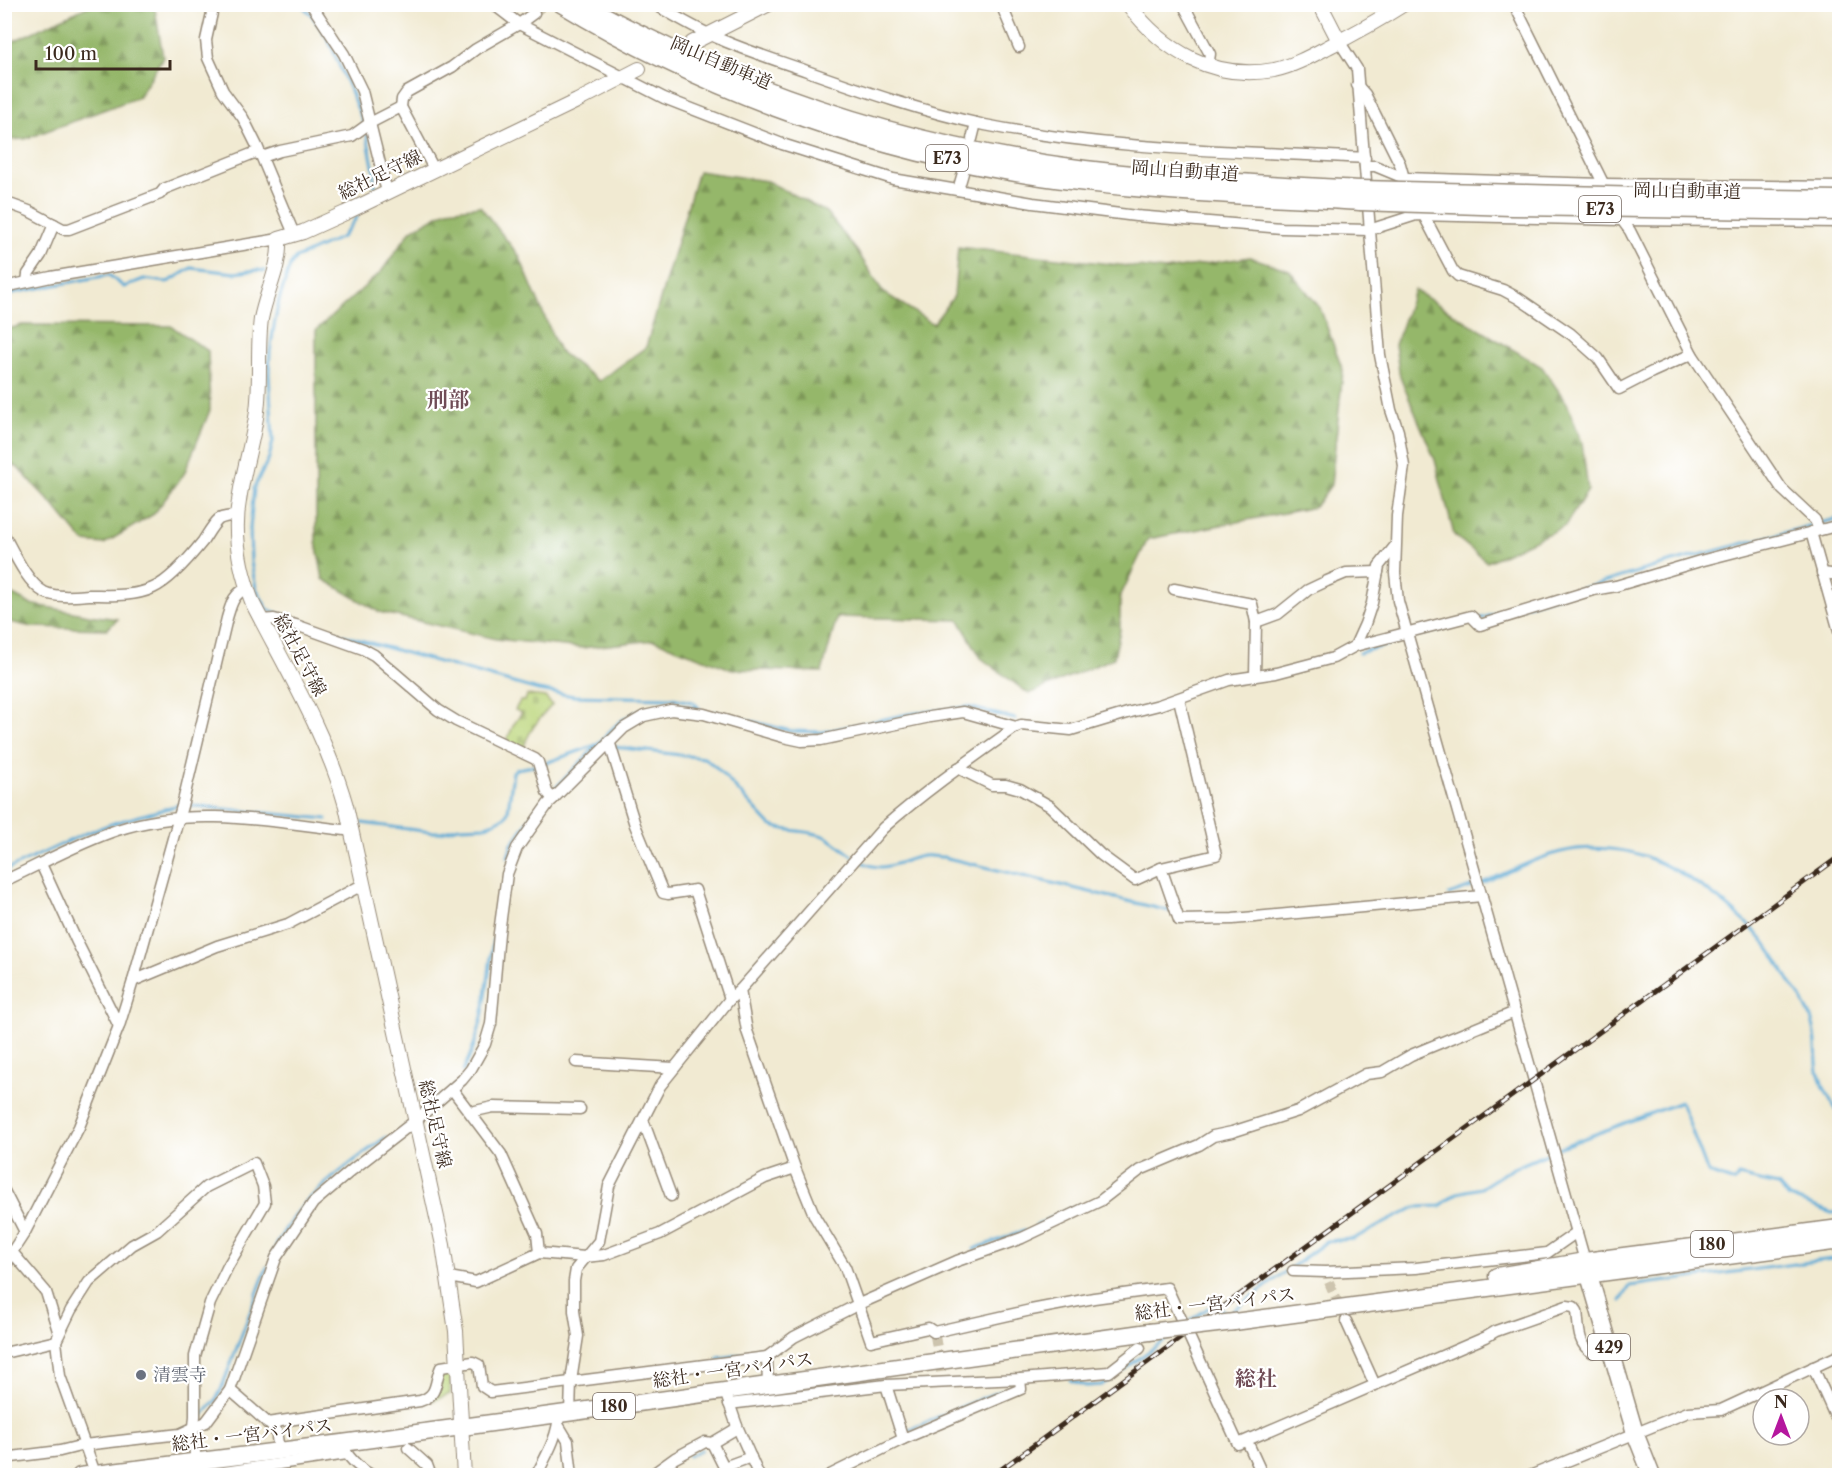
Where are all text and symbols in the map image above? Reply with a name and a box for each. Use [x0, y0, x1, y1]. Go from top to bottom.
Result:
street label: 岡山自動車道 [667, 32, 775, 94]
scale bar [36, 33, 170, 71]
text: 100 m [45, 43, 97, 65]
street label: 総社足守線 [335, 145, 425, 205]
road number: E73 [926, 145, 968, 171]
street label: 岡山自動車道 [1130, 156, 1240, 186]
street label: 岡山自動車道 [1633, 179, 1741, 203]
road number: E73 [1579, 196, 1621, 222]
district label: 刑部 [427, 387, 469, 412]
street label: 総社足守線 [269, 610, 331, 700]
street label: 総社足守線 [414, 1078, 456, 1170]
road number: 180 [1691, 1231, 1733, 1257]
street label: 総社・一宮バイパス [1133, 1283, 1297, 1325]
road number: 429 [1588, 1334, 1630, 1360]
street label: 総社・一宮バイパス [651, 1348, 815, 1392]
place label: 清雲寺 [153, 1364, 207, 1386]
district label: 総社 [1235, 1366, 1277, 1391]
marker: 清雲寺 [134, 1368, 148, 1382]
north arrow [1751, 1387, 1811, 1447]
text: N [1774, 1392, 1788, 1412]
road number: 180 [593, 1393, 635, 1419]
street label: 総社・一宮バイパス [170, 1414, 334, 1456]

